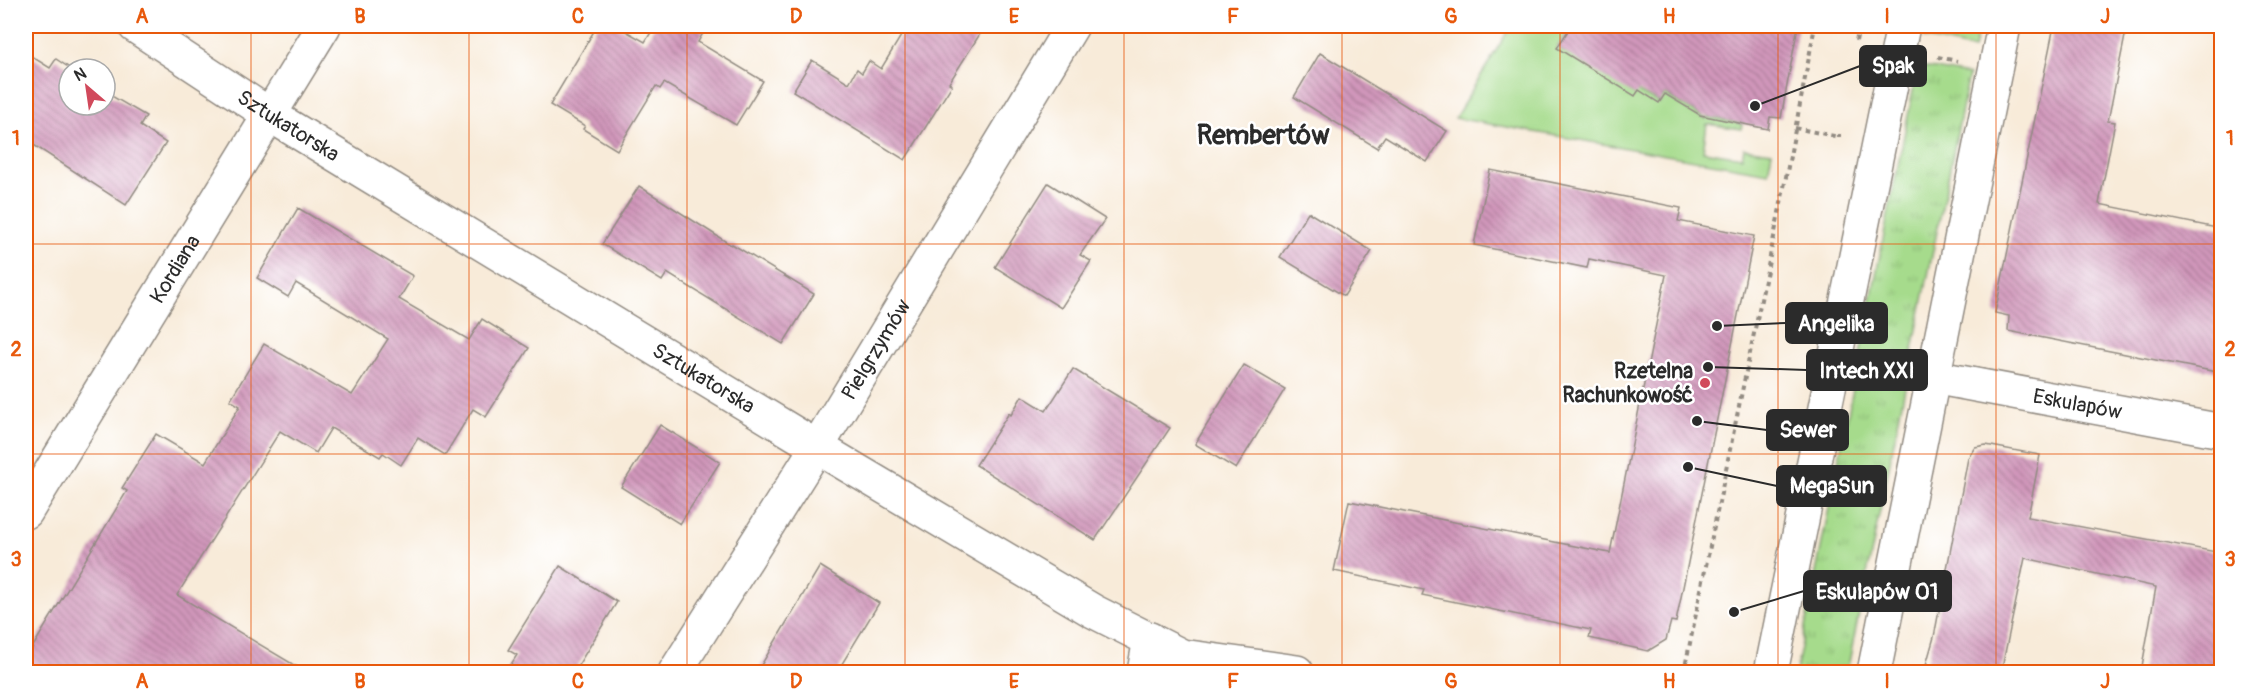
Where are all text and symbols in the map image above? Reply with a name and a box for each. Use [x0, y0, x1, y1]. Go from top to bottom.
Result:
text: A [136, 4, 149, 29]
text: B [354, 4, 366, 29]
text: C [572, 4, 584, 29]
text: D [790, 4, 803, 29]
text: E [1009, 4, 1020, 29]
text: F [1227, 4, 1239, 29]
text: G [1444, 4, 1458, 29]
text: H [1663, 4, 1676, 29]
text: I [1884, 4, 1890, 29]
text: J [2100, 4, 2110, 29]
callout: Spak [1860, 46, 1926, 86]
text: Spak [1872, 52, 1915, 80]
north arrow [57, 57, 117, 117]
text: N [71, 63, 90, 86]
street label: Sztukatorska [232, 84, 344, 168]
district label: Rembertów [1197, 119, 1330, 152]
text: 1 [12, 126, 20, 151]
text: 1 [2226, 126, 2234, 151]
street label: Kordiana [144, 230, 207, 309]
street label: Pielgrzymów [836, 294, 917, 405]
callout: Angelika [1786, 303, 1887, 343]
text: Angelika [1797, 310, 1875, 338]
text: 2 [10, 337, 22, 362]
street label: Sztukatorska [647, 337, 760, 420]
text: 2 [2224, 337, 2236, 362]
callout: Intech XXI [1807, 350, 1927, 390]
text: Intech XXI [1819, 357, 1915, 385]
place label: Rzetelna Rachunkowość [1563, 358, 1693, 409]
marker: Rzetelna Rachunkowość [1698, 376, 1712, 390]
street label: Eskulapów [2031, 383, 2124, 426]
callout: Sewer [1767, 410, 1848, 450]
text: Sewer [1779, 416, 1838, 444]
callout: MegaSun [1777, 466, 1886, 506]
text: MegaSun [1790, 472, 1874, 500]
text: 3 [10, 547, 22, 572]
text: 3 [2224, 547, 2236, 572]
callout: Eskulapów 01 [1804, 571, 1951, 611]
text: Eskulapów 01 [1816, 578, 1938, 606]
text: A [136, 669, 149, 694]
text: B [354, 669, 366, 694]
text: C [572, 669, 584, 694]
text: D [790, 669, 803, 694]
text: E [1009, 669, 1020, 694]
text: F [1227, 669, 1239, 694]
text: G [1444, 669, 1458, 694]
text: H [1663, 669, 1676, 694]
text: I [1884, 669, 1890, 694]
text: J [2100, 669, 2110, 694]

